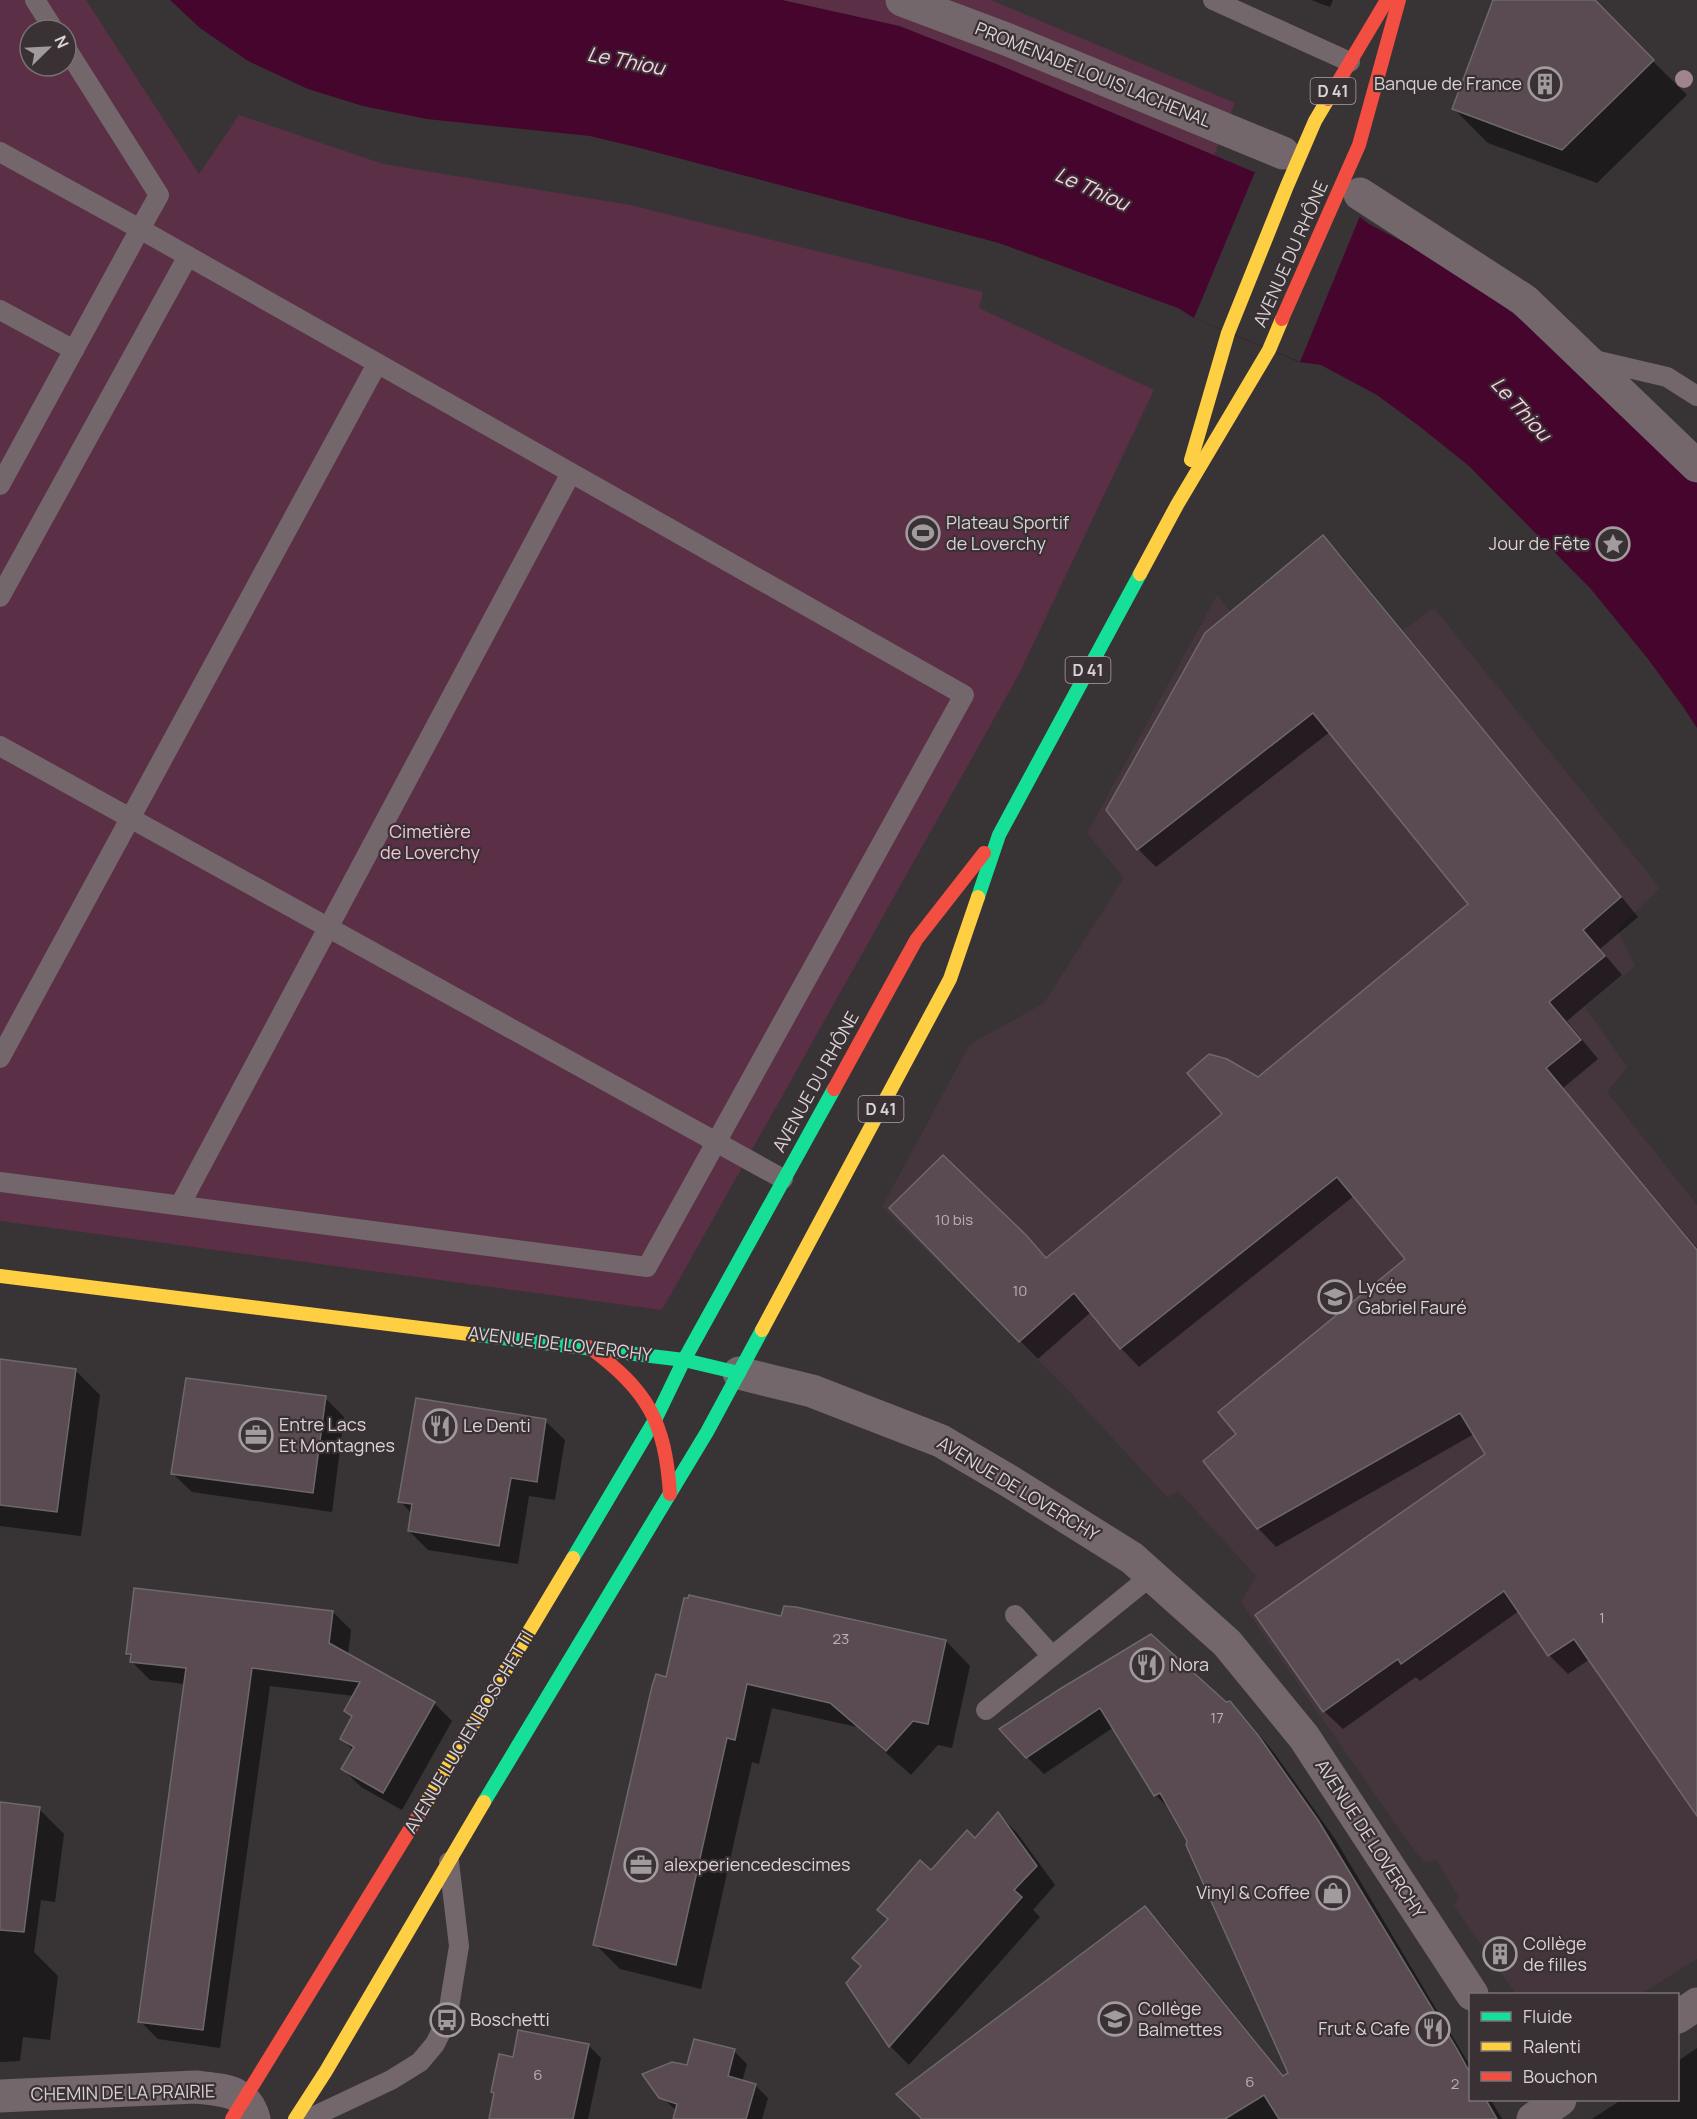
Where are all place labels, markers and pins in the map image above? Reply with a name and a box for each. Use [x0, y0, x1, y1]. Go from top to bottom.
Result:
building icon: Banque de France [1527, 66, 1563, 102]
place label: Banque de France [1374, 71, 1522, 95]
place label: Plateau Sportif de Loverchy [946, 510, 1070, 555]
sports icon: Plateau Sportif de Loverchy [905, 515, 941, 551]
place icon: Jour de Fête [1595, 526, 1631, 562]
place label: Jour de Fête [1489, 531, 1590, 555]
place label: Lycée Gabriel Fauré [1358, 1274, 1467, 1319]
school or university icon: Lycée Gabriel Fauré [1317, 1279, 1353, 1315]
restaurant icon: Le Denti [422, 1408, 458, 1444]
place label: Entre Lacs Et Montagnes [279, 1412, 395, 1457]
place label: Le Denti [463, 1413, 531, 1437]
office icon: Entre Lacs Et Montagnes [238, 1417, 274, 1453]
restaurant icon: Nora [1129, 1647, 1165, 1683]
place label: Nora [1170, 1652, 1209, 1676]
office icon: alexperiencedescimes [623, 1847, 659, 1883]
place label: alexperiencedescimes [664, 1852, 851, 1876]
shop icon: Vinyl & Coffee [1315, 1875, 1351, 1911]
place label: Vinyl & Coffee [1196, 1880, 1310, 1904]
place label: Collège de filles [1523, 1931, 1587, 1976]
building icon: Collège de filles [1482, 1936, 1518, 1972]
place label: Collège Balmettes [1138, 1996, 1222, 2041]
school or university icon: Collège Balmettes [1097, 2001, 1133, 2037]
bus stop icon: Boschetti [429, 2002, 465, 2038]
place label: Boschetti [470, 2007, 550, 2031]
restaurant icon: Frut & Cafe [1415, 2011, 1451, 2047]
place label: Frut & Cafe [1318, 2016, 1410, 2040]

